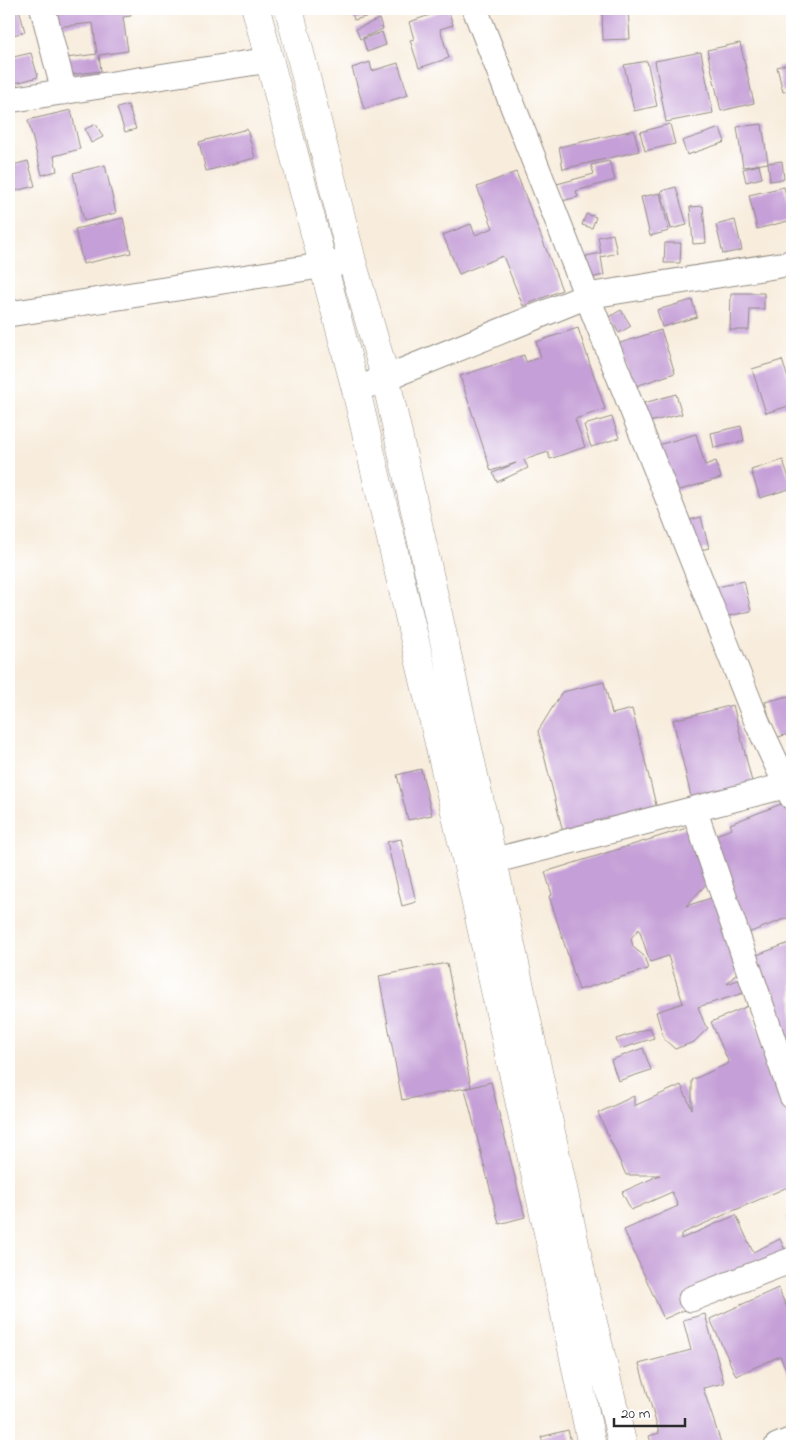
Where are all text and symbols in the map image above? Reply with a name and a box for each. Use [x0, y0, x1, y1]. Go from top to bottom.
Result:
scale bar [614, 1395, 685, 1427]
text: 20 m [621, 1403, 651, 1425]

